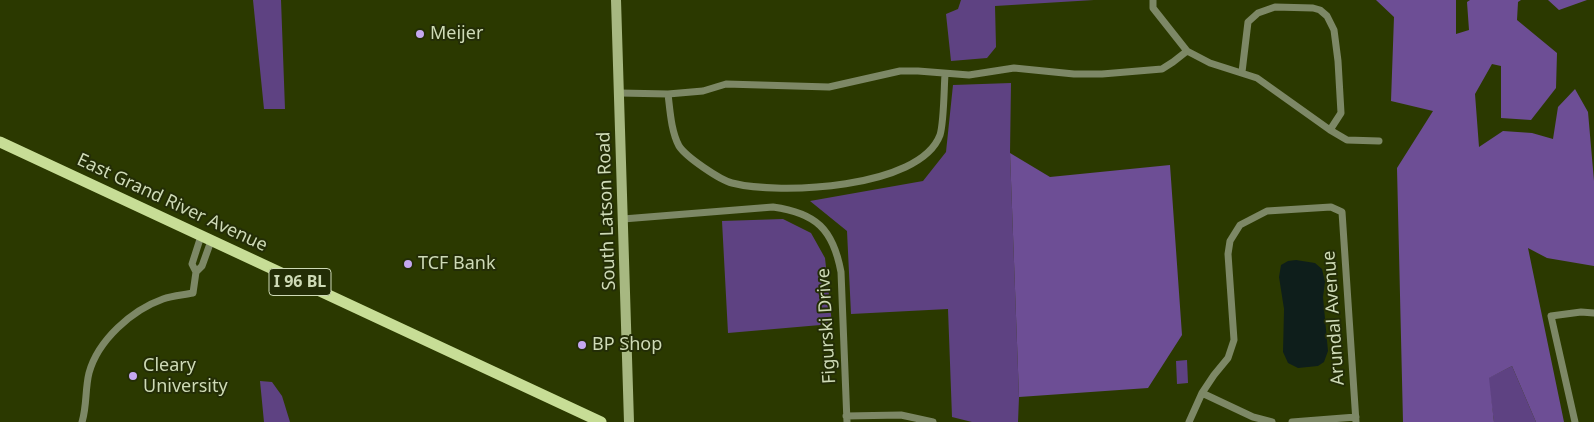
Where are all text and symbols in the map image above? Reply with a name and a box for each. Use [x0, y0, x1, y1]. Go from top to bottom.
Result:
place label: Meijer [430, 23, 483, 45]
marker: Meijer [414, 28, 426, 40]
street label: South Latson Road [593, 131, 621, 291]
street label: East Grand River Avenue [73, 149, 271, 257]
street label: Arundal Avenue [1319, 250, 1349, 386]
place label: TCF Bank [418, 253, 496, 275]
marker: TCF Bank [402, 258, 414, 270]
road number: I 96 BL [269, 268, 331, 296]
street label: Figurski Drive [813, 268, 841, 384]
place label: BP Shop [592, 334, 662, 356]
marker: BP Shop [576, 339, 588, 351]
place label: Cleary University [143, 355, 228, 398]
marker: Cleary University [127, 370, 139, 382]

